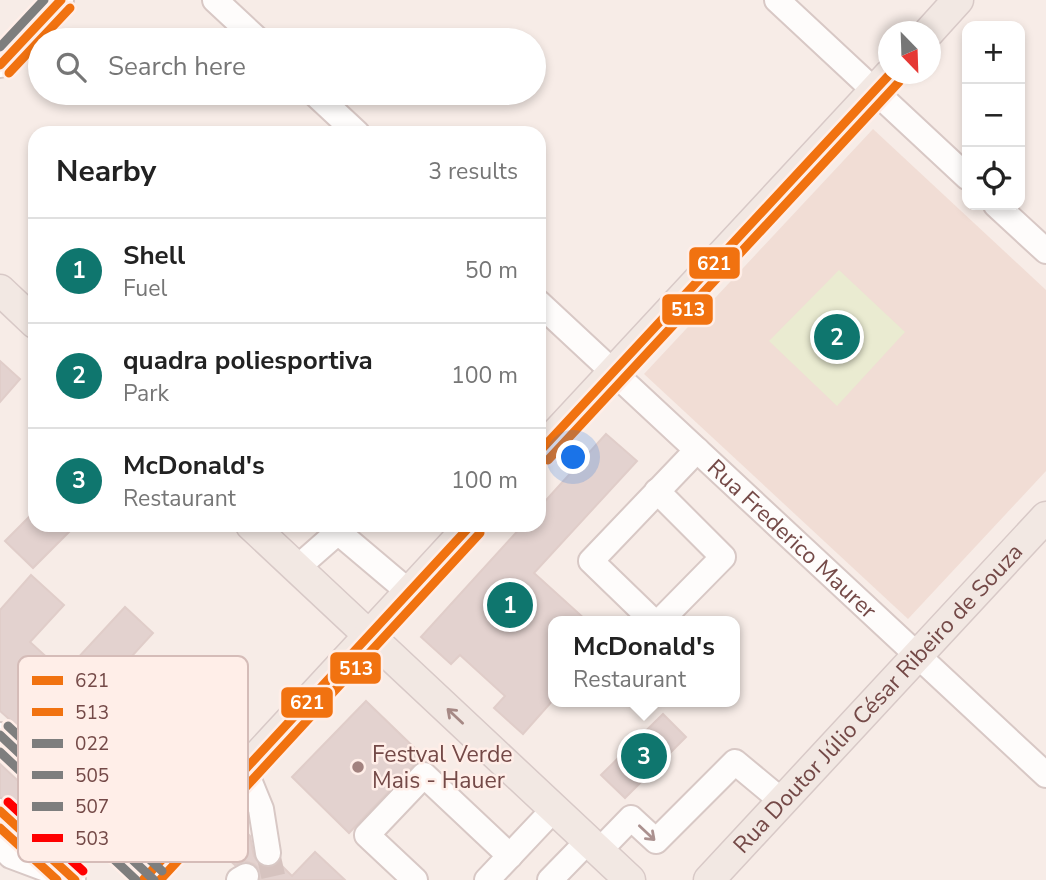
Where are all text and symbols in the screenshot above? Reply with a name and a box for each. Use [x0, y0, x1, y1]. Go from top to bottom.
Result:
north arrow [878, 21, 941, 84]
map controls [962, 21, 1025, 210]
button: + [962, 21, 1025, 84]
search box [28, 28, 546, 105]
icon: search [52, 48, 90, 86]
text: Search here [108, 49, 246, 84]
button: − [962, 84, 1025, 147]
button: locate [962, 147, 1025, 210]
text: Nearby [56, 151, 156, 192]
text: 3 results [428, 156, 518, 187]
text: Shell [123, 238, 185, 273]
line badge: 621 [688, 246, 741, 280]
text: 621 [697, 251, 731, 277]
text: 1 [72, 255, 86, 286]
text: 50 m [465, 255, 518, 286]
text: Fuel [123, 273, 167, 304]
line badge: 513 [661, 293, 714, 326]
text: 513 [671, 297, 705, 323]
pin: 2 [814, 311, 860, 363]
text: quadra poliesportiva [123, 343, 373, 378]
text: 2 [72, 360, 86, 391]
text: 100 m [451, 360, 518, 391]
text: Park [123, 378, 169, 409]
your location [556, 440, 590, 474]
text: McDonald's [123, 448, 265, 483]
street label: Rua Frederico Maurer [701, 453, 884, 626]
text: 3 [72, 465, 86, 496]
text: 100 m [451, 465, 518, 496]
text: Restaurant [123, 483, 236, 514]
street label: Rua Doutor Júlio César Ribeiro de Souza [726, 537, 1030, 860]
pin: 1 [487, 579, 533, 631]
popup [548, 616, 740, 707]
text: McDonald's [573, 629, 715, 664]
line badge: 513 [329, 651, 382, 685]
legend [18, 656, 248, 862]
text: 513 [339, 656, 373, 682]
text: Restaurant [573, 664, 686, 695]
text: 621 [75, 668, 109, 694]
line badge: 621 [280, 686, 334, 719]
text: 621 [290, 690, 324, 716]
text: 513 [75, 700, 109, 726]
one-way arrow [447, 708, 464, 725]
pin: 3 [621, 730, 667, 782]
text: 022 [75, 731, 109, 757]
place label: Festval Verde Mais - Hauer [372, 739, 513, 796]
marker: Festval Verde Mais - Hauer [350, 759, 366, 775]
text: 505 [75, 763, 109, 789]
text: 507 [75, 794, 109, 820]
one-way arrow [638, 824, 655, 841]
text: 503 [75, 826, 109, 852]

